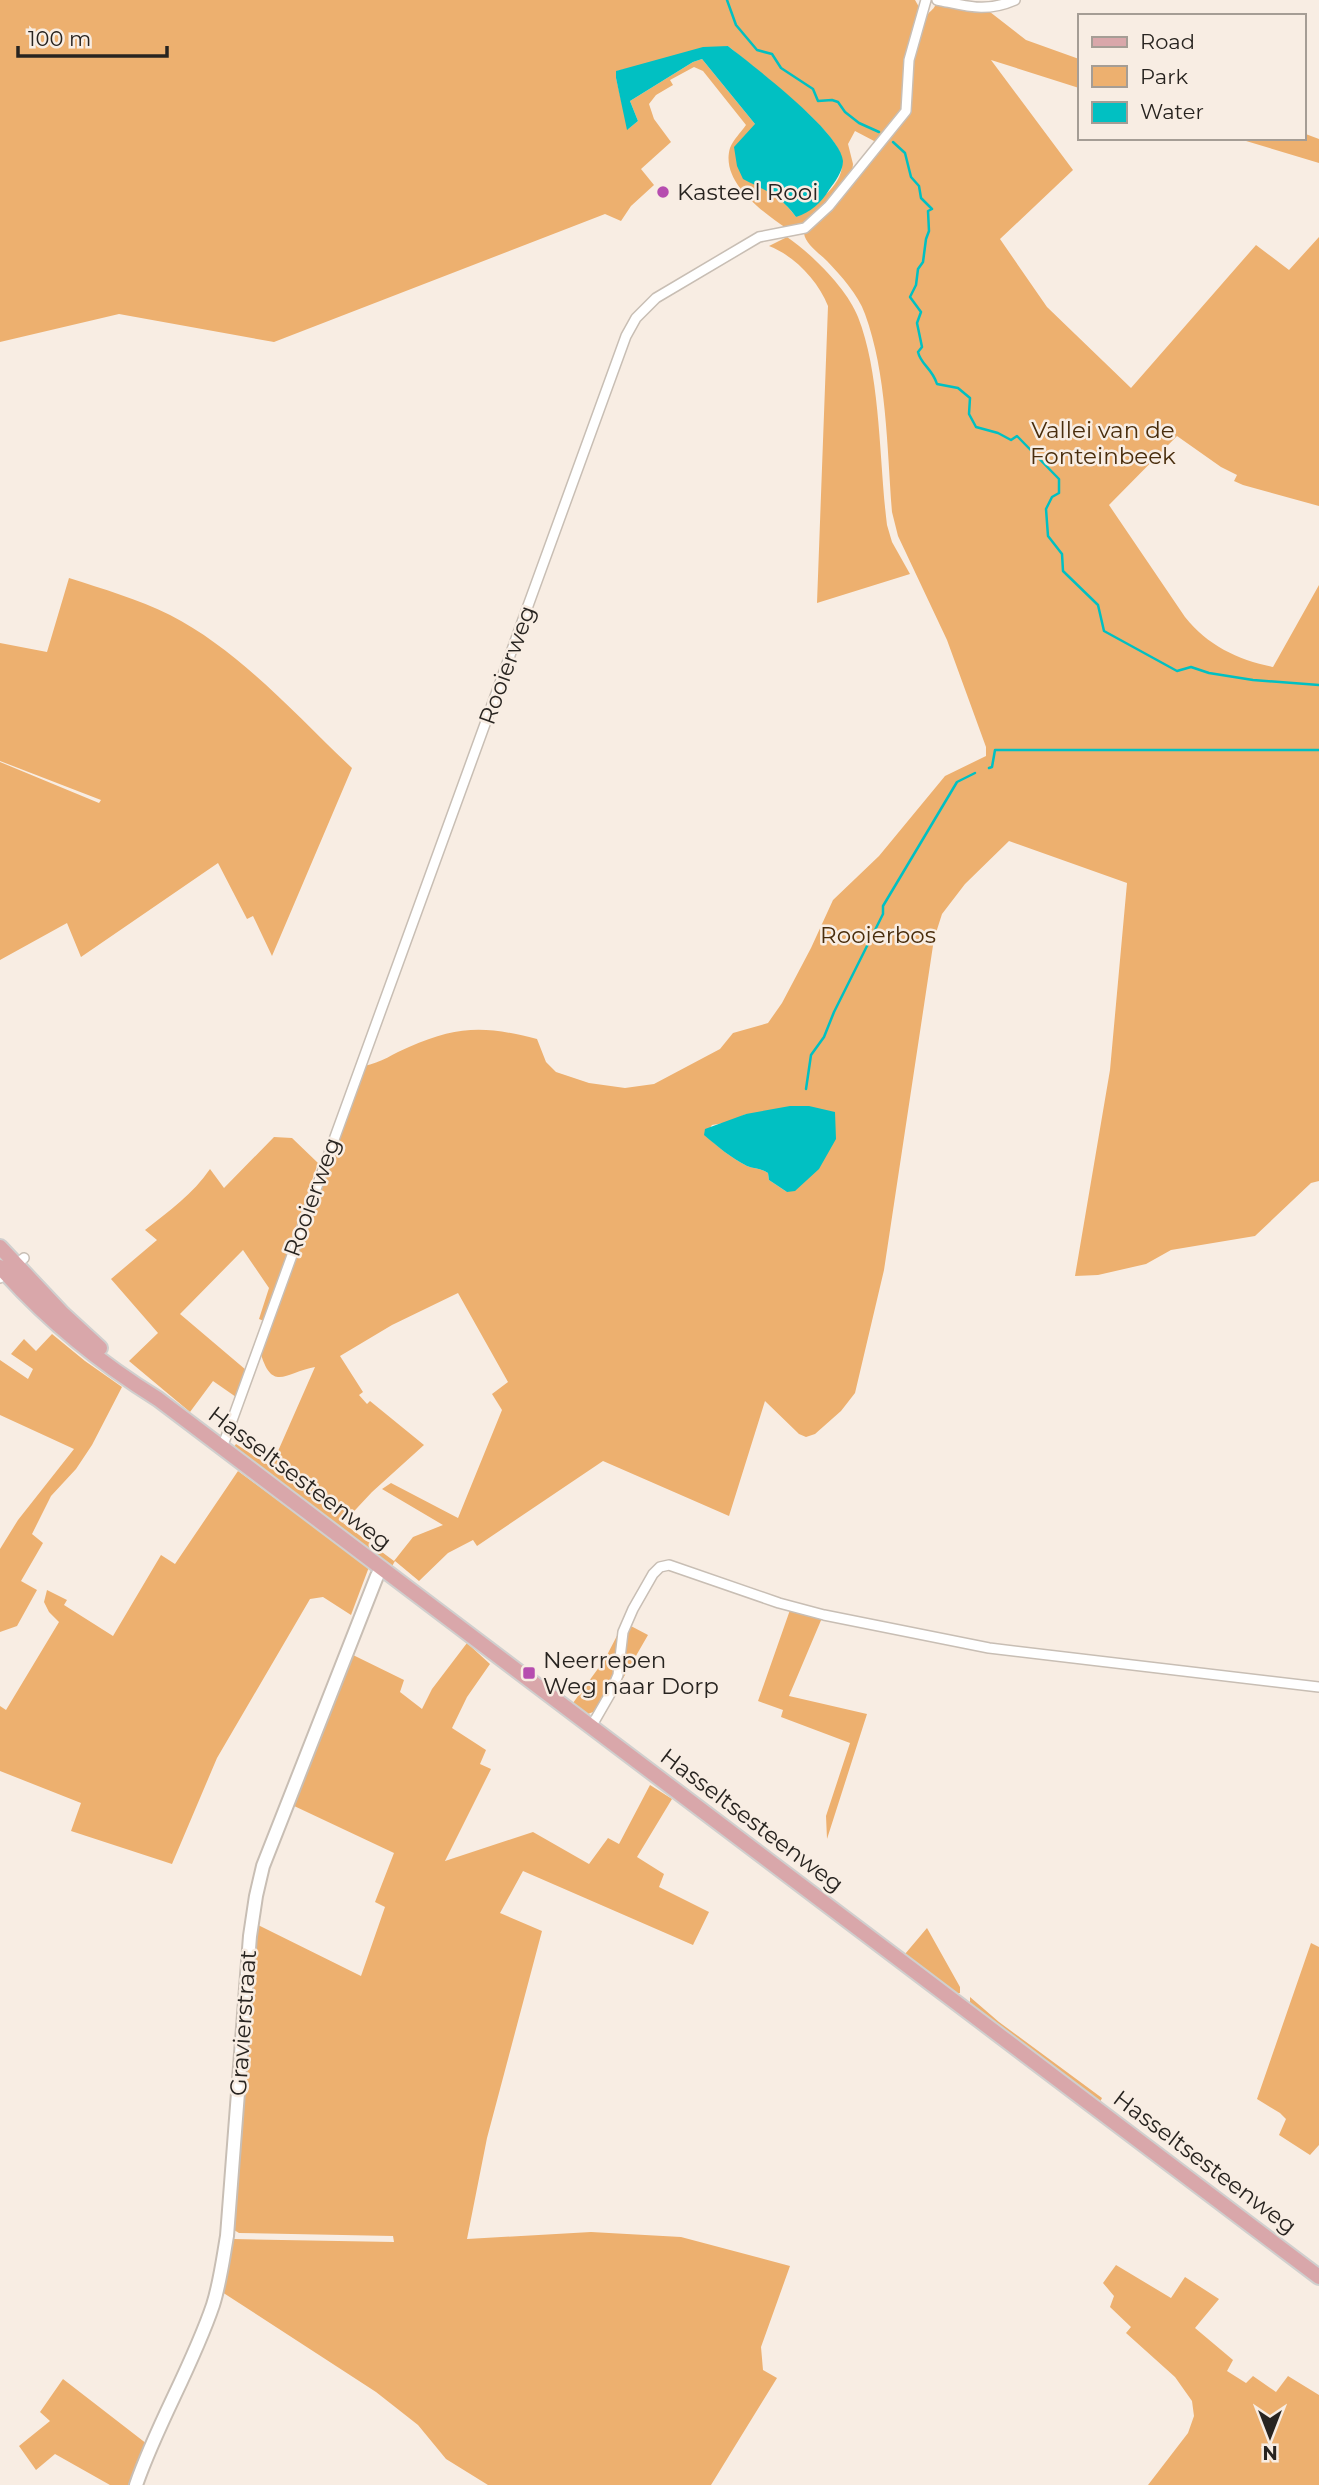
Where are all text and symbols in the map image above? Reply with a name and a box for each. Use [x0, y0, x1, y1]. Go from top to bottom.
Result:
scale bar [18, 14, 166, 58]
legend [1078, 14, 1305, 140]
text: 100 m [28, 26, 91, 51]
text: Road [1140, 29, 1195, 54]
text: Park [1140, 64, 1188, 89]
text: Water [1140, 99, 1204, 124]
place label: Kasteel Rooi [677, 178, 818, 206]
marker: Kasteel Rooi [655, 184, 671, 200]
park label: Vallei van de Fonteinbeek [1030, 416, 1176, 470]
street label: Rooierweg [473, 602, 541, 728]
park label: Rooierbos [820, 921, 936, 949]
street label: Rooierweg [278, 1134, 346, 1260]
street label: Hasseltsesteenweg [203, 1400, 397, 1556]
place label: Neerrepen Weg naar Dorp [543, 1646, 719, 1700]
marker: Neerrepen Weg naar Dorp [521, 1665, 537, 1681]
street label: Hasseltsesteenweg [655, 1742, 849, 1898]
street label: Gravierstraat [224, 1949, 262, 2097]
street label: Hasseltsesteenweg [1108, 2084, 1302, 2240]
north arrow [1235, 2401, 1305, 2471]
text: N [1262, 2441, 1278, 2464]

